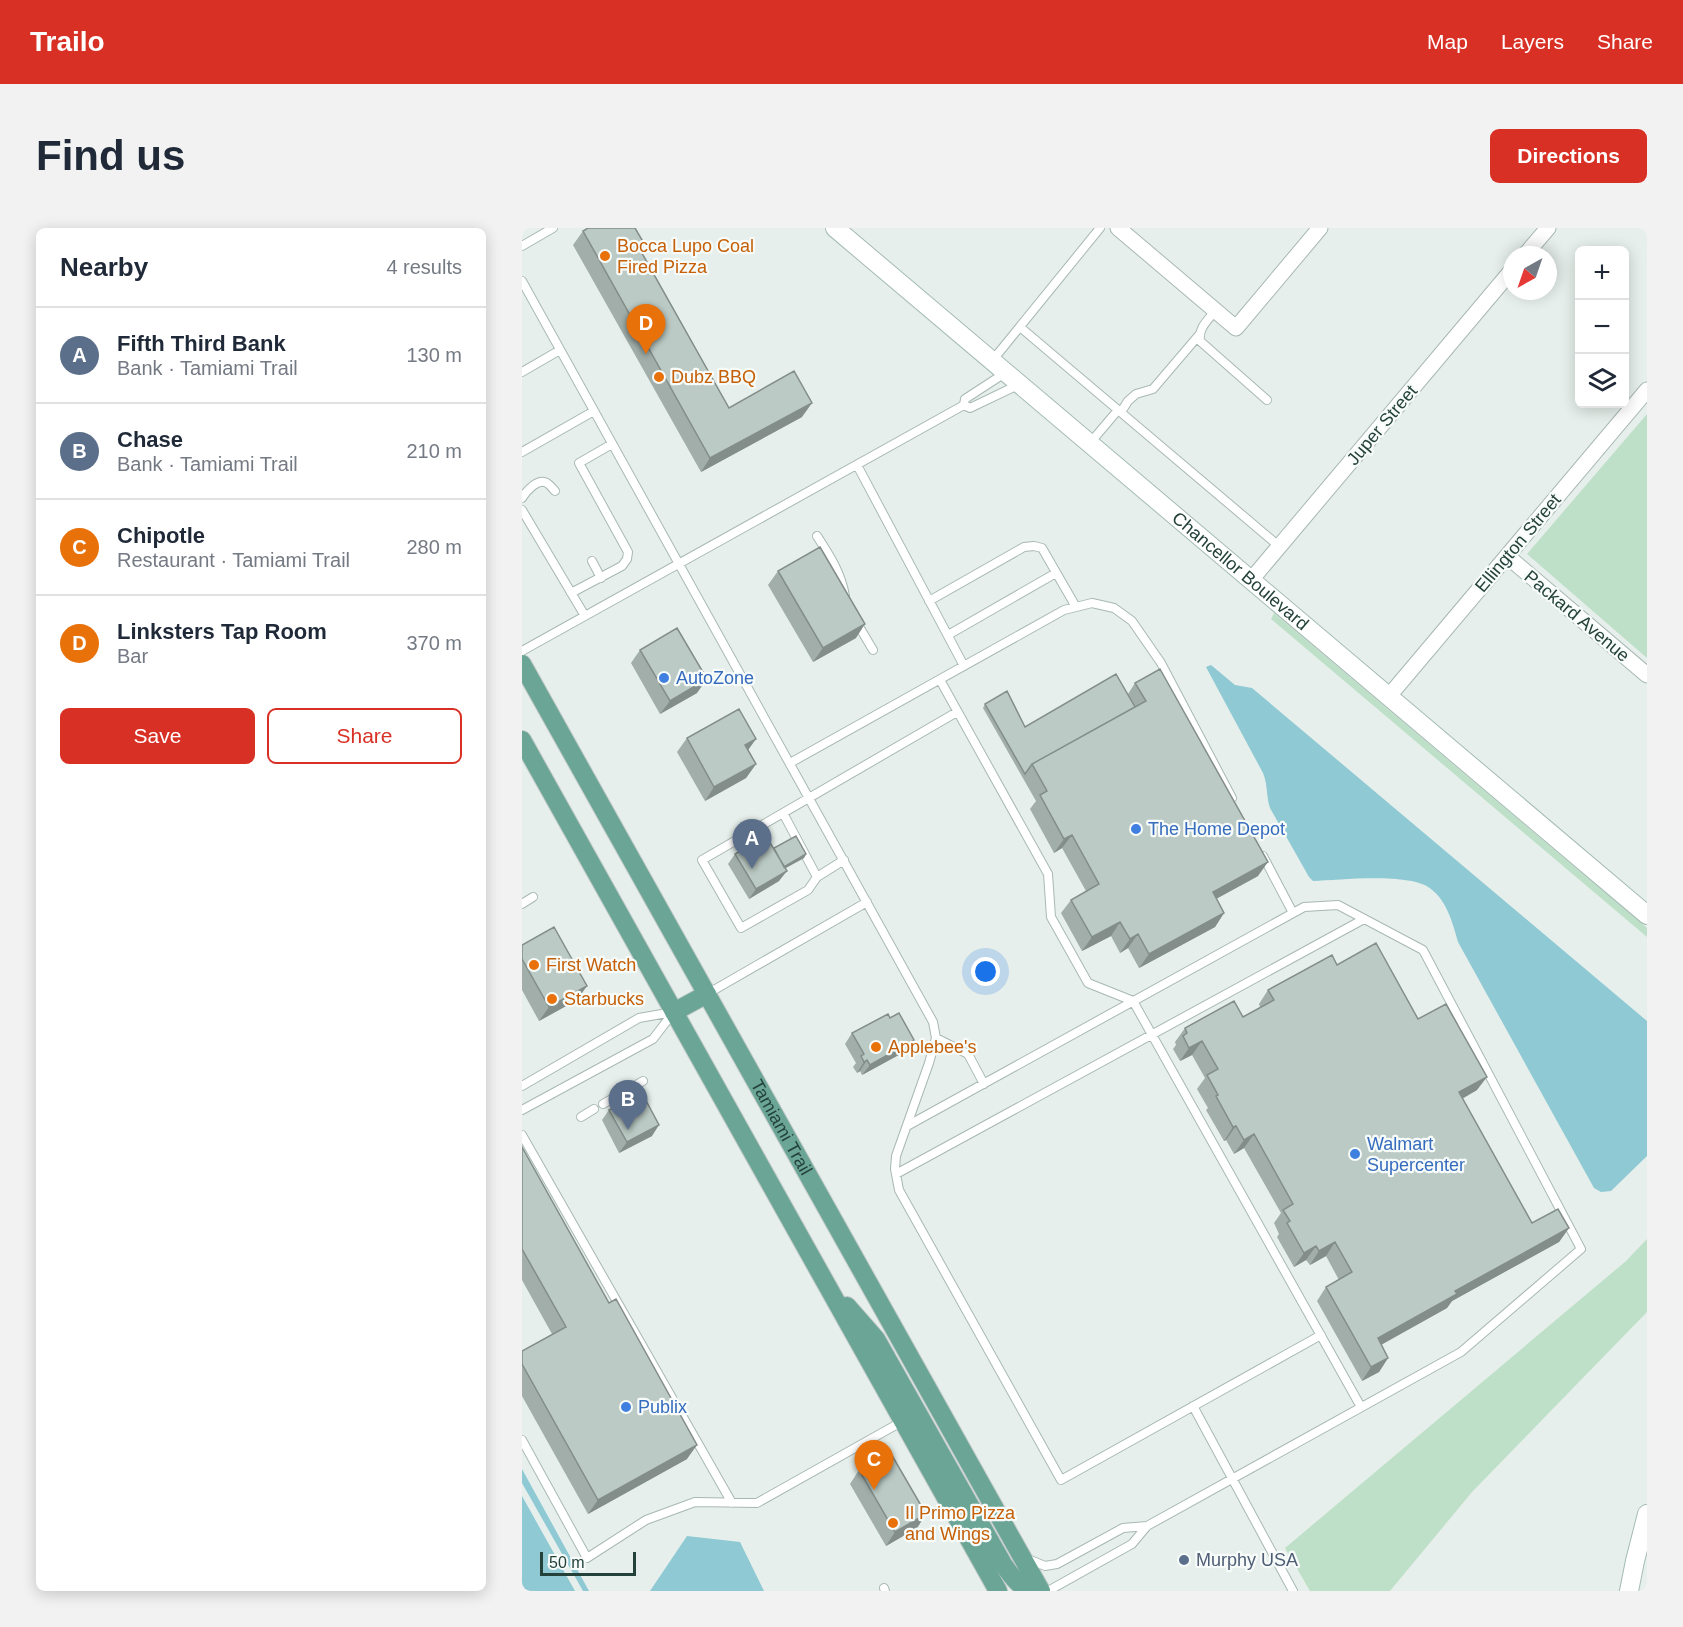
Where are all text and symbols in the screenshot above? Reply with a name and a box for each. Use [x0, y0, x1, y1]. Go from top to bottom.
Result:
text: Trailo [30, 26, 105, 57]
text: Map [1427, 30, 1468, 53]
text: Layers [1501, 30, 1564, 53]
text: Share [1597, 30, 1653, 53]
button: Directions [1490, 129, 1647, 183]
text: Find us [36, 132, 185, 179]
place label: Bocca Lupo Coal Fired Pizza [617, 236, 754, 277]
north arrow [1503, 246, 1557, 300]
map controls [1575, 246, 1629, 408]
button: + [1575, 246, 1629, 300]
marker: Bocca Lupo Coal Fired Pizza [598, 249, 612, 263]
text: Nearby [60, 252, 148, 282]
text: 4 results [386, 256, 462, 278]
button: − [1575, 300, 1629, 354]
pin: D [626, 304, 666, 354]
text: Fifth Third Bank [117, 331, 286, 356]
text: A [72, 344, 87, 366]
text: 130 m [406, 344, 462, 366]
button: layers [1575, 354, 1629, 408]
text: Bank · Tamiami Trail [117, 357, 298, 379]
place label: Dubz BBQ [671, 367, 756, 387]
marker: Dubz BBQ [652, 370, 666, 384]
street label: Juper Street [1343, 381, 1421, 469]
text: Chase [117, 427, 183, 452]
text: B [72, 440, 87, 462]
text: 210 m [406, 440, 462, 462]
text: Bank · Tamiami Trail [117, 453, 298, 475]
street label: Ellington Street [1471, 490, 1565, 596]
street label: Chancellor Boulevard [1168, 508, 1313, 634]
text: Chipotle [117, 523, 205, 548]
text: C [72, 536, 87, 558]
text: 280 m [406, 536, 462, 558]
text: Restaurant · Tamiami Trail [117, 549, 350, 571]
street label: Packard Avenue [1520, 566, 1634, 666]
text: Linksters Tap Room [117, 619, 327, 644]
text: D [72, 632, 87, 654]
text: 370 m [406, 632, 462, 654]
text: Bar [117, 645, 148, 667]
place label: AutoZone [676, 668, 754, 688]
marker: AutoZone [657, 671, 671, 685]
button: Save [60, 708, 255, 764]
button: Share [267, 708, 462, 764]
place label: The Home Depot [1148, 819, 1285, 839]
pin: A [732, 820, 772, 869]
marker: The Home Depot [1129, 822, 1143, 836]
place label: First Watch [546, 955, 636, 975]
your location [971, 957, 1000, 986]
marker: First Watch [527, 958, 541, 972]
place label: Starbucks [564, 989, 644, 1009]
marker: Starbucks [545, 992, 559, 1006]
place label: Applebee's [888, 1037, 977, 1057]
marker: Applebee's [869, 1040, 883, 1054]
street label: Tamiami Trail [747, 1076, 816, 1178]
pin: B [608, 1080, 648, 1130]
place label: Walmart Supercenter [1367, 1134, 1465, 1175]
marker: Walmart Supercenter [1348, 1147, 1362, 1161]
place label: Publix [638, 1397, 687, 1417]
marker: Publix [619, 1400, 633, 1414]
pin: C [854, 1440, 894, 1490]
place label: Il Primo Pizza and Wings [905, 1503, 1016, 1544]
marker: Il Primo Pizza and Wings [886, 1516, 900, 1530]
scale bar [540, 1549, 636, 1576]
place label: Murphy USA [1196, 1550, 1298, 1570]
marker: Murphy USA [1177, 1553, 1191, 1567]
text: 50 m [549, 1554, 585, 1571]

